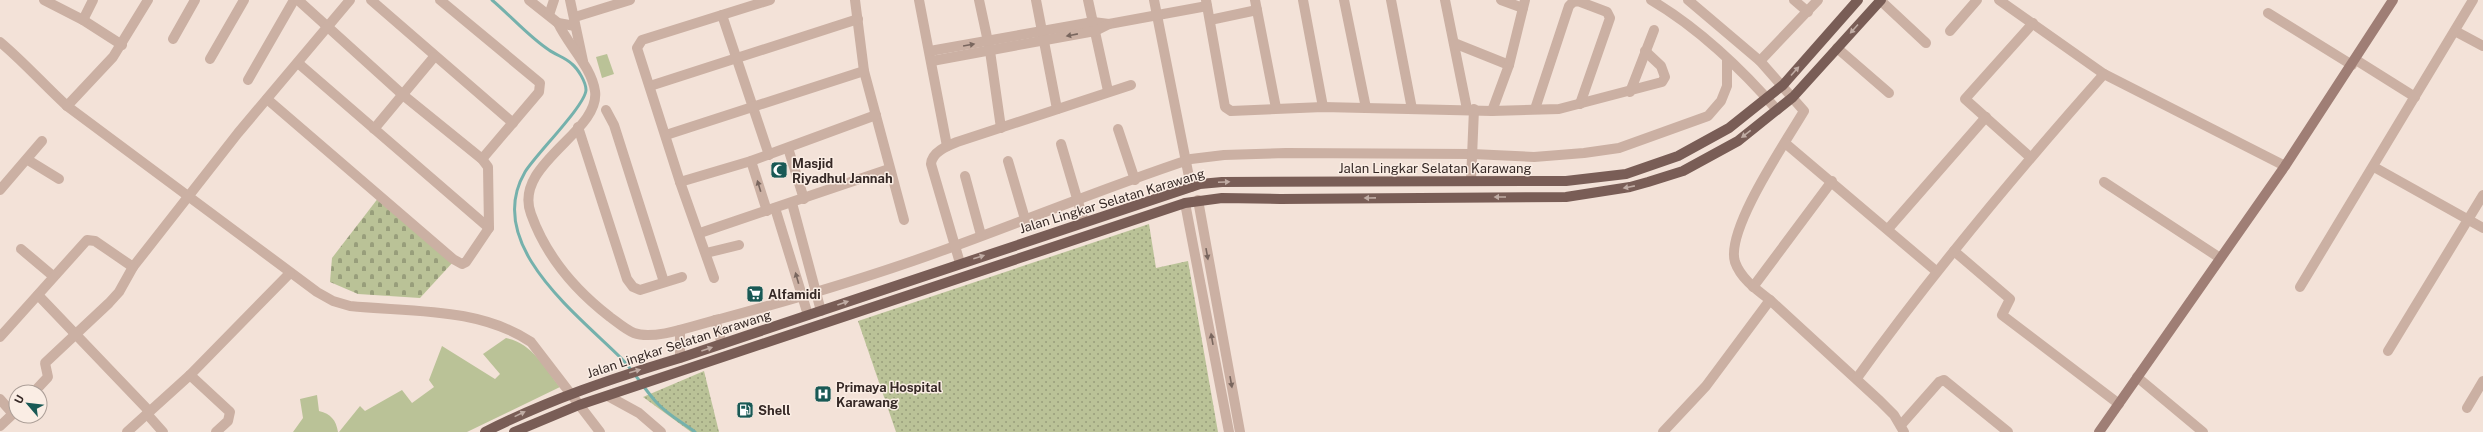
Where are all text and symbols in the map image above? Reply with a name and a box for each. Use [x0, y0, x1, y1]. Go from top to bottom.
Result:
one-way arrow [1850, 24, 1859, 34]
one-way arrow [1065, 32, 1078, 38]
one-way arrow [962, 42, 975, 48]
one-way arrow [1791, 66, 1800, 77]
one-way arrow [1741, 130, 1752, 138]
place label: Masjid Riyadhul Jannah [792, 156, 893, 186]
mosque icon: Masjid Riyadhul Jannah [769, 160, 789, 180]
street label: Jalan Lingkar Selatan Karawang [1338, 161, 1532, 176]
street label: Jalan Lingkar Selatan Karawang [1017, 166, 1207, 236]
one-way arrow [1218, 179, 1231, 185]
one-way arrow [756, 180, 762, 192]
one-way arrow [1623, 184, 1635, 190]
one-way arrow [1493, 194, 1506, 200]
one-way arrow [1363, 195, 1376, 201]
one-way arrow [1205, 248, 1211, 260]
one-way arrow [974, 253, 986, 259]
one-way arrow [794, 271, 800, 283]
supermarket icon: Alfamidi [745, 284, 765, 304]
place label: Alfamidi [768, 287, 821, 302]
one-way arrow [838, 300, 850, 306]
street label: Jalan Lingkar Selatan Karawang [585, 307, 773, 381]
one-way arrow [1208, 332, 1214, 345]
one-way arrow [701, 346, 713, 352]
one-way arrow [629, 368, 641, 374]
one-way arrow [1228, 376, 1234, 388]
place label: Primaya Hospital Karawang [836, 380, 942, 410]
north arrow [8, 384, 48, 424]
hospital icon: Primaya Hospital Karawang [813, 384, 833, 404]
text: U [12, 393, 26, 406]
fuel station icon: Shell [735, 400, 755, 420]
place label: Shell [758, 403, 791, 418]
one-way arrow [514, 411, 526, 418]

